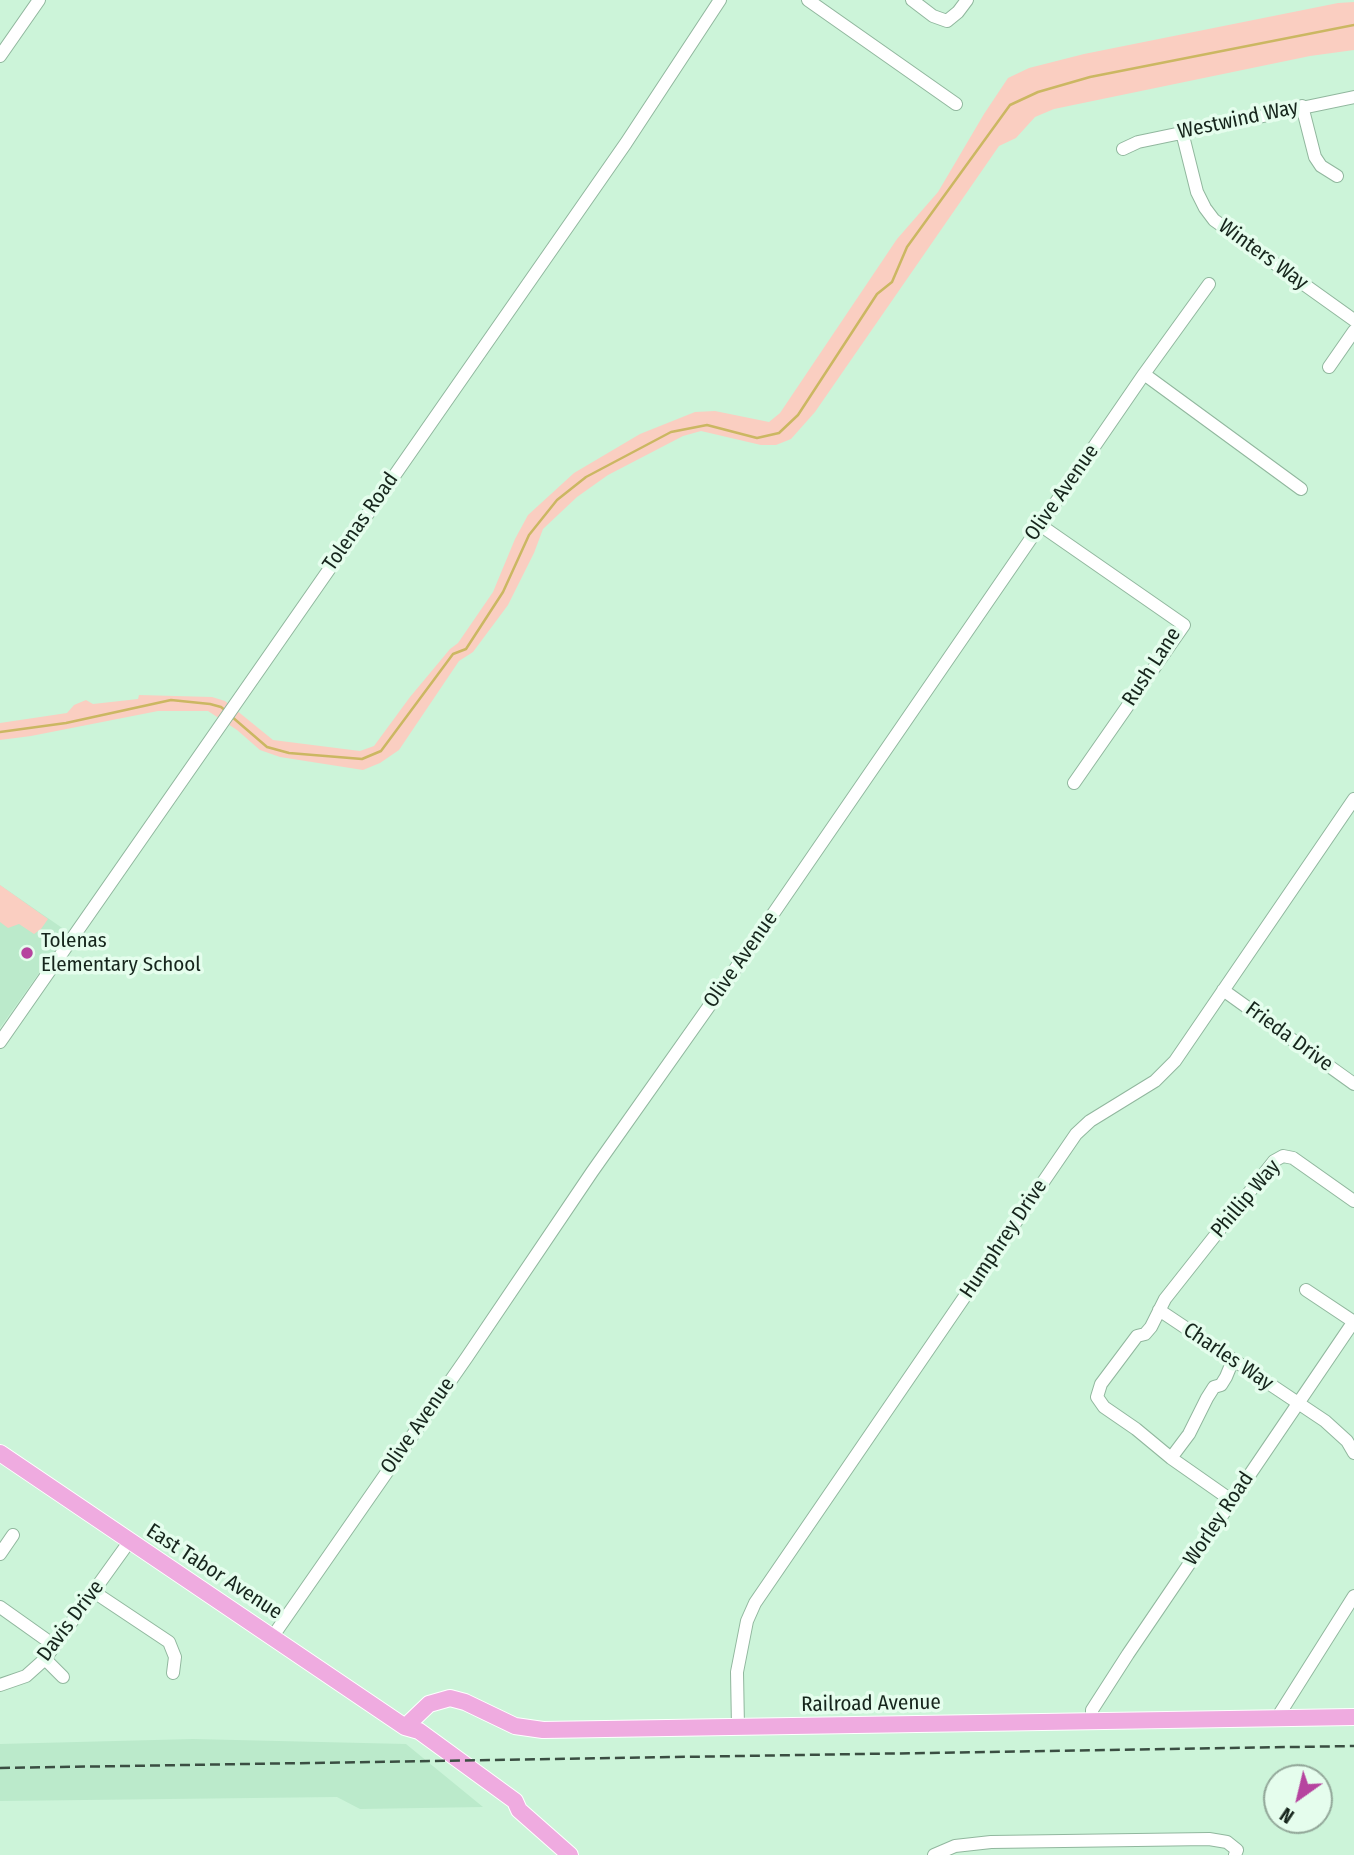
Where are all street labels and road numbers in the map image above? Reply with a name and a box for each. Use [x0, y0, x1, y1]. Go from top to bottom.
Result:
street label: Westwind Way [1175, 95, 1301, 145]
street label: Winters Way [1213, 214, 1313, 296]
street label: Olive Avenue [1020, 440, 1104, 546]
street label: Tolenas Road [318, 468, 404, 576]
street label: Rush Lane [1117, 623, 1187, 711]
street label: Olive Avenue [699, 907, 783, 1013]
street label: Frieda Drive [1240, 997, 1338, 1077]
street label: Phillip Way [1206, 1155, 1286, 1243]
street label: Humphrey Drive [955, 1175, 1053, 1303]
street label: Charles Way [1178, 1318, 1278, 1396]
street label: Olive Avenue [376, 1373, 460, 1479]
street label: Worley Road [1179, 1467, 1259, 1571]
street label: East Tabor Avenue [141, 1519, 287, 1625]
street label: Davis Drive [32, 1575, 110, 1667]
street label: Railroad Avenue [801, 1690, 941, 1718]

